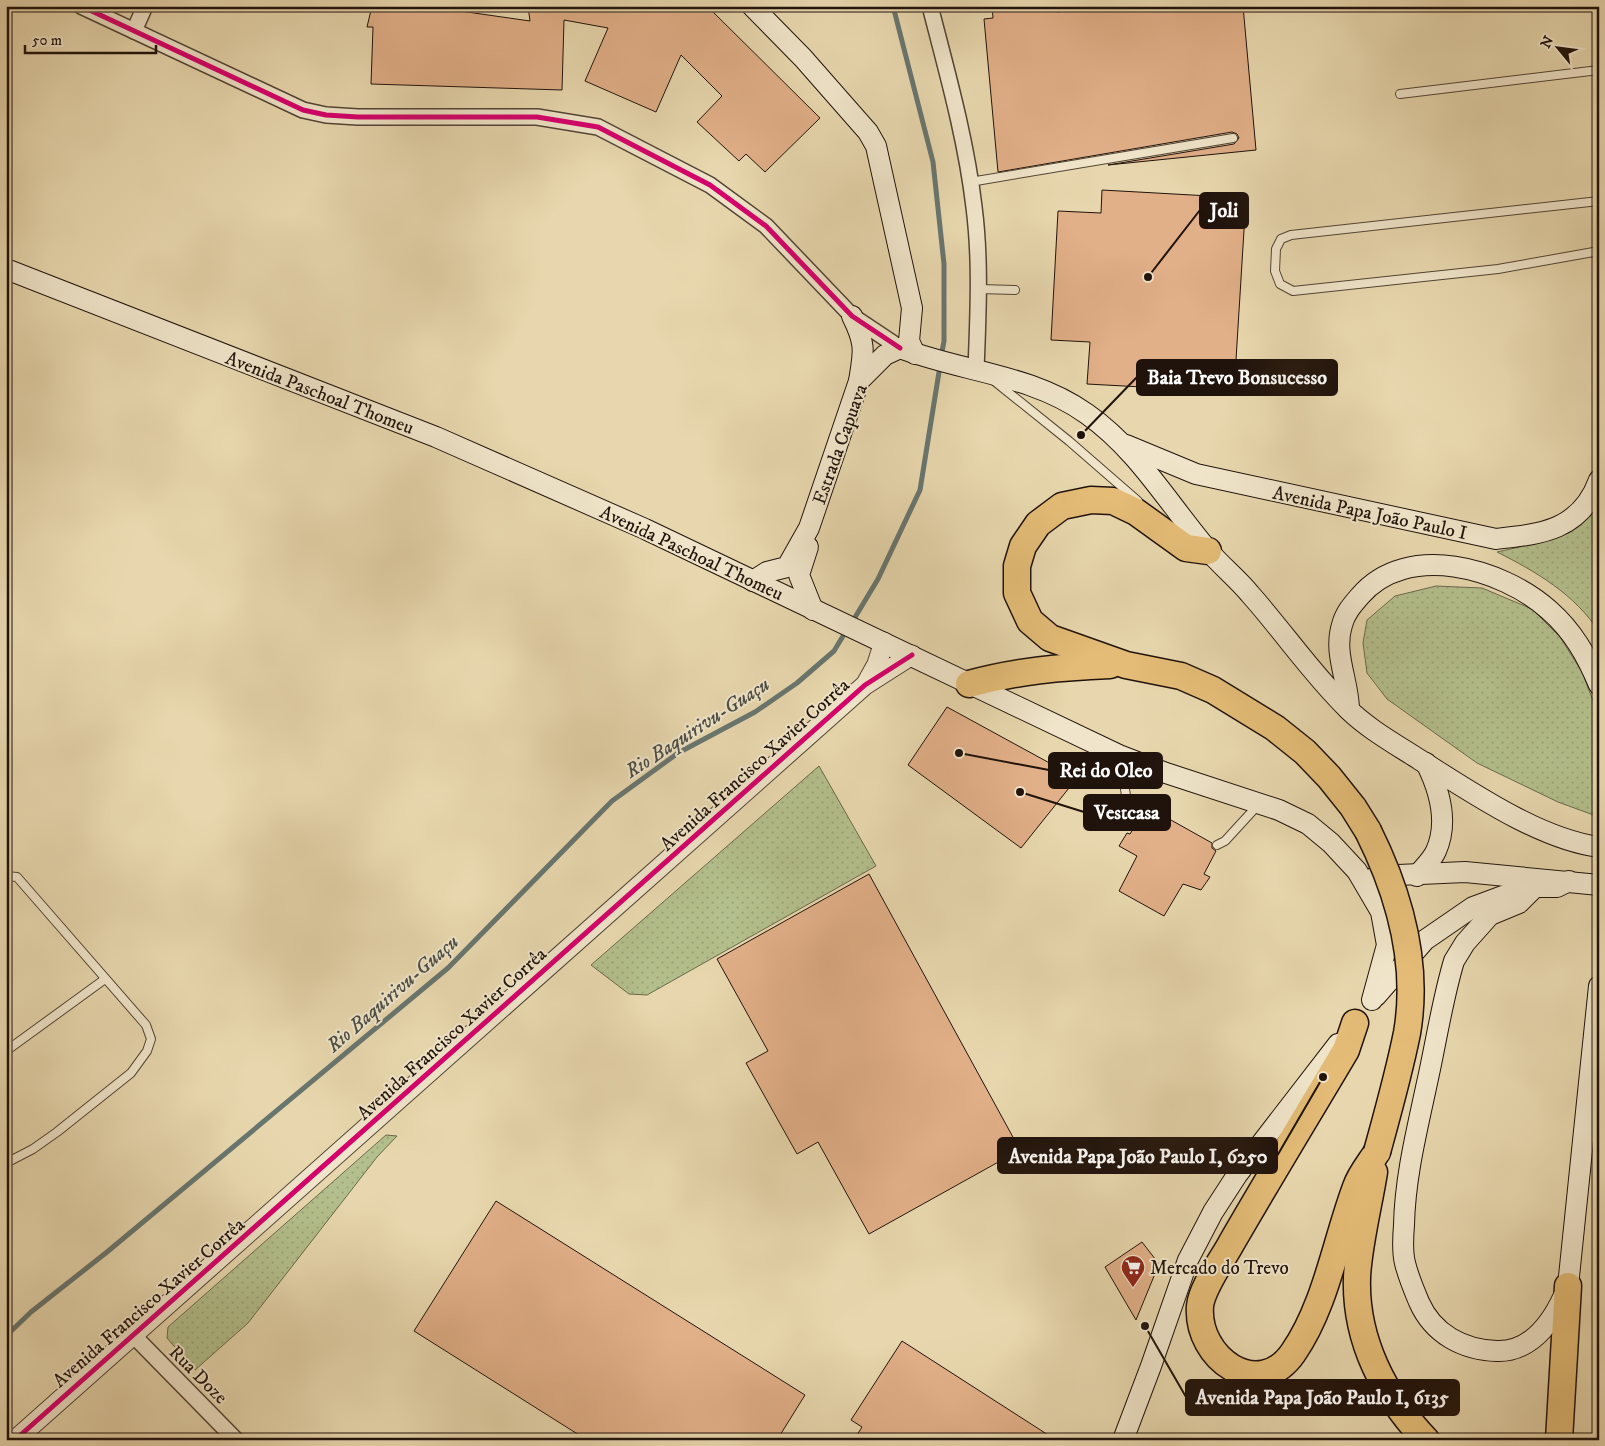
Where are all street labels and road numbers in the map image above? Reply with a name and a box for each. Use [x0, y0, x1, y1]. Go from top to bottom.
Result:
street label: Avenida Paschoal Thomeu [222, 347, 417, 440]
street label: Estrada Capuava [808, 381, 873, 508]
street label: Avenida Papa João Paulo I [1270, 482, 1469, 545]
street label: Avenida Paschoal Thomeu [596, 501, 787, 606]
street label: Avenida Francisco Xavier Corrêa [656, 674, 854, 856]
street label: Avenida Francisco Xavier Corrêa [353, 943, 551, 1125]
street label: Avenida Francisco Xavier Corrêa [48, 1213, 250, 1393]
street label: Rua Doze [164, 1341, 232, 1409]

